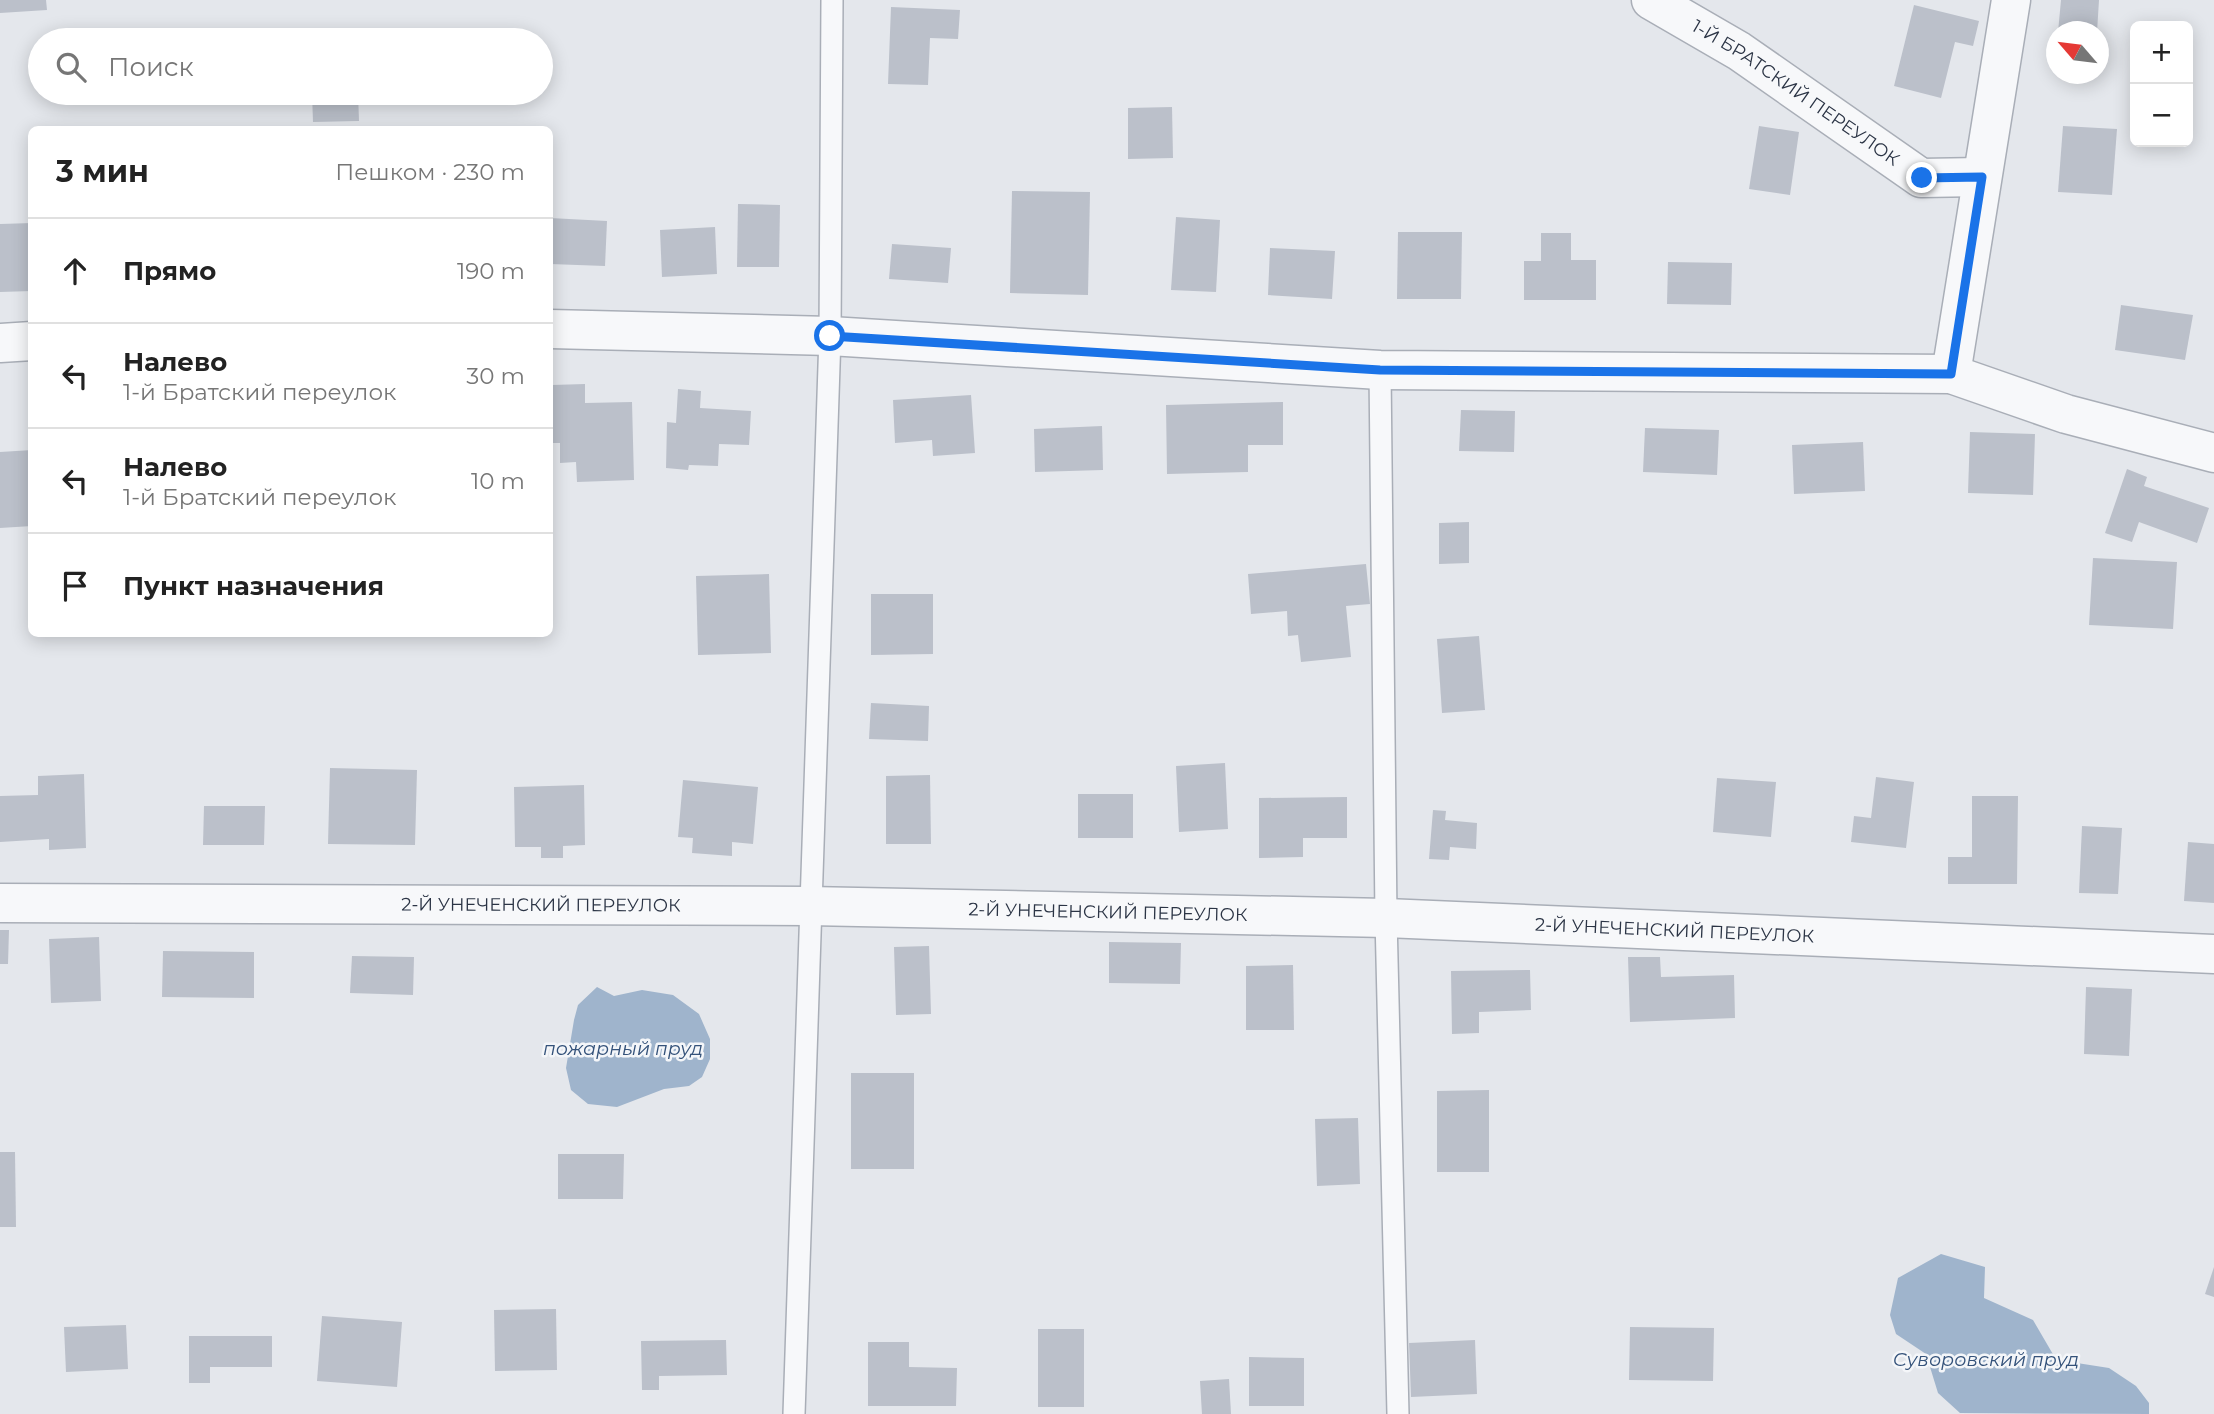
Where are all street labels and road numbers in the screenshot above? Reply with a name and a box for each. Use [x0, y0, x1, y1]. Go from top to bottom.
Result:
street label: 1-Й БРАТСКИЙ ПЕРЕУЛОК [1688, 15, 1904, 171]
street label: 2-Й УНЕЧЕНСКИЙ ПЕРЕУЛОК [401, 893, 681, 917]
street label: 2-Й УНЕЧЕНСКИЙ ПЕРЕУЛОК [968, 898, 1248, 926]
street label: 2-Й УНЕЧЕНСКИЙ ПЕРЕУЛОК [1535, 913, 1815, 948]

